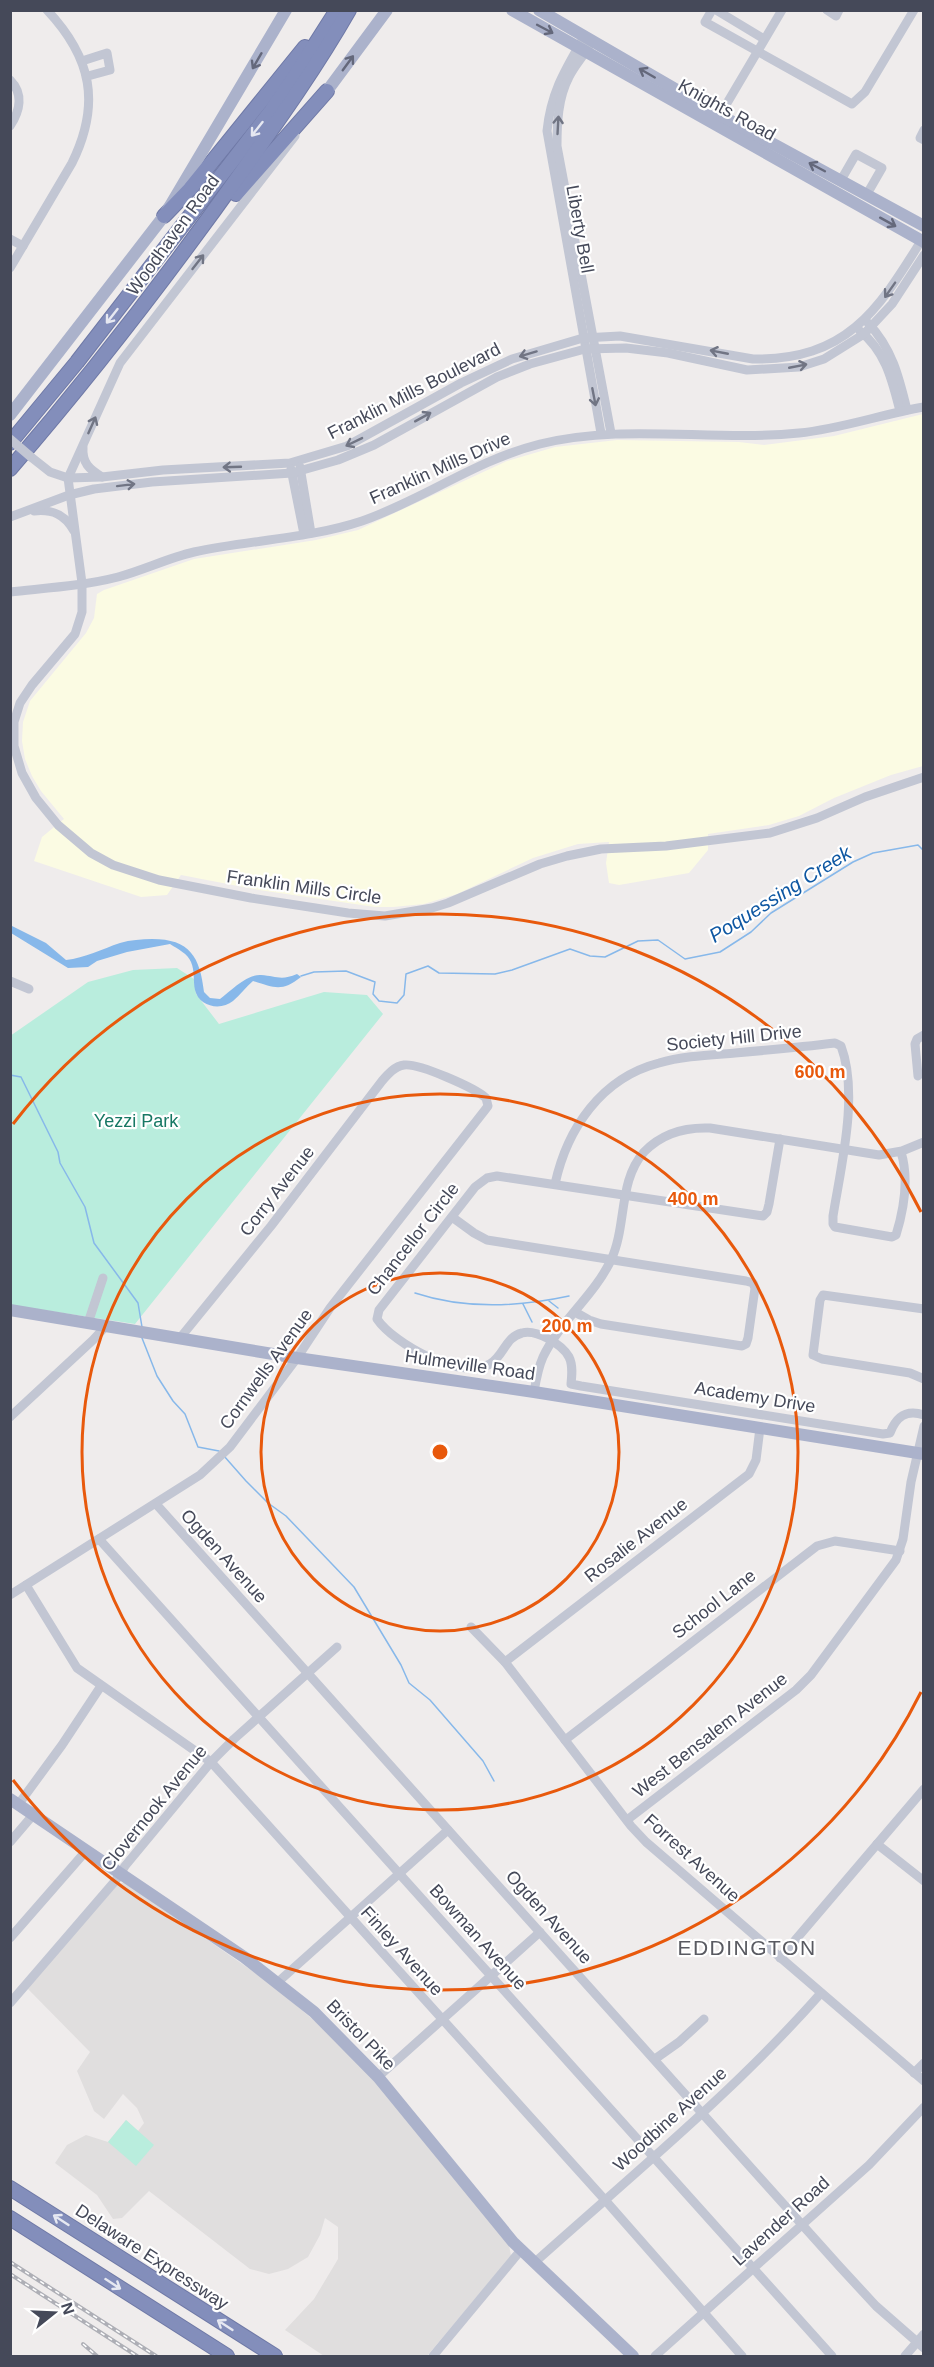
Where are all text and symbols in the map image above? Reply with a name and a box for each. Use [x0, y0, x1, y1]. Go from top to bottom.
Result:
one-way arrow [536, 23, 553, 35]
one-way arrow [251, 52, 263, 69]
one-way arrow [342, 56, 355, 72]
one-way arrow [639, 67, 656, 79]
street label: Knights Road [675, 75, 779, 145]
one-way arrow [553, 116, 564, 136]
one-way arrow [251, 120, 264, 136]
one-way arrow [809, 161, 827, 172]
street label: Woodhaven Road [123, 171, 223, 299]
street label: Liberty Bell [562, 183, 598, 275]
one-way arrow [879, 216, 896, 228]
one-way arrow [191, 254, 204, 270]
one-way arrow [884, 281, 896, 298]
one-way arrow [106, 308, 119, 324]
street label: Franklin Mills Boulevard [324, 339, 504, 443]
one-way arrow [710, 346, 729, 357]
one-way arrow [519, 349, 538, 360]
one-way arrow [788, 360, 807, 371]
one-way arrow [589, 387, 600, 407]
one-way arrow [414, 411, 431, 423]
one-way arrow [86, 416, 98, 434]
street label: Franklin Mills Drive [366, 428, 514, 508]
one-way arrow [346, 437, 364, 449]
one-way arrow [222, 461, 242, 472]
one-way arrow [116, 479, 136, 490]
water label: Poquessing Creek [705, 841, 856, 947]
street label: Franklin Mills Circle [225, 866, 383, 908]
street label: Society Hill Drive [665, 1021, 803, 1055]
text: 600 m [794, 1062, 846, 1082]
park label: Yezzi Park [94, 1111, 179, 1131]
street label: Corry Avenue [236, 1142, 318, 1240]
street label: Chancellor Circle [363, 1179, 463, 1299]
text: 400 m [667, 1189, 719, 1209]
street label: Cornwells Avenue [216, 1305, 316, 1433]
text: 200 m [541, 1316, 593, 1336]
street label: Hulmeville Road [404, 1346, 536, 1384]
street label: Academy Drive [693, 1378, 817, 1416]
centre of rings [430, 1442, 450, 1462]
street label: Rosalie Avenue [581, 1494, 691, 1586]
street label: Ogden Avenue [177, 1505, 271, 1607]
street label: School Lane [668, 1565, 760, 1643]
street label: West Bensalem Avenue [629, 1668, 791, 1802]
street label: Clovernook Avenue [97, 1741, 211, 1875]
street label: Forrest Avenue [640, 1810, 744, 1906]
street label: Ogden Avenue [502, 1866, 596, 1968]
street label: Bowman Avenue [425, 1880, 531, 1994]
street label: Finley Avenue [357, 1902, 447, 2000]
district label: EDDINGTON [677, 1936, 817, 1959]
street label: Bristol Pike [323, 1996, 399, 2074]
street label: Woodbine Avenue [609, 2063, 731, 2175]
street label: Lavender Road [729, 2172, 833, 2270]
street label: Delaware Expressway [72, 2200, 232, 2314]
one-way arrow [53, 2214, 70, 2226]
one-way arrow [104, 2278, 121, 2290]
north arrow [24, 2283, 84, 2343]
text: N [58, 2300, 78, 2317]
one-way arrow [218, 2319, 234, 2331]

